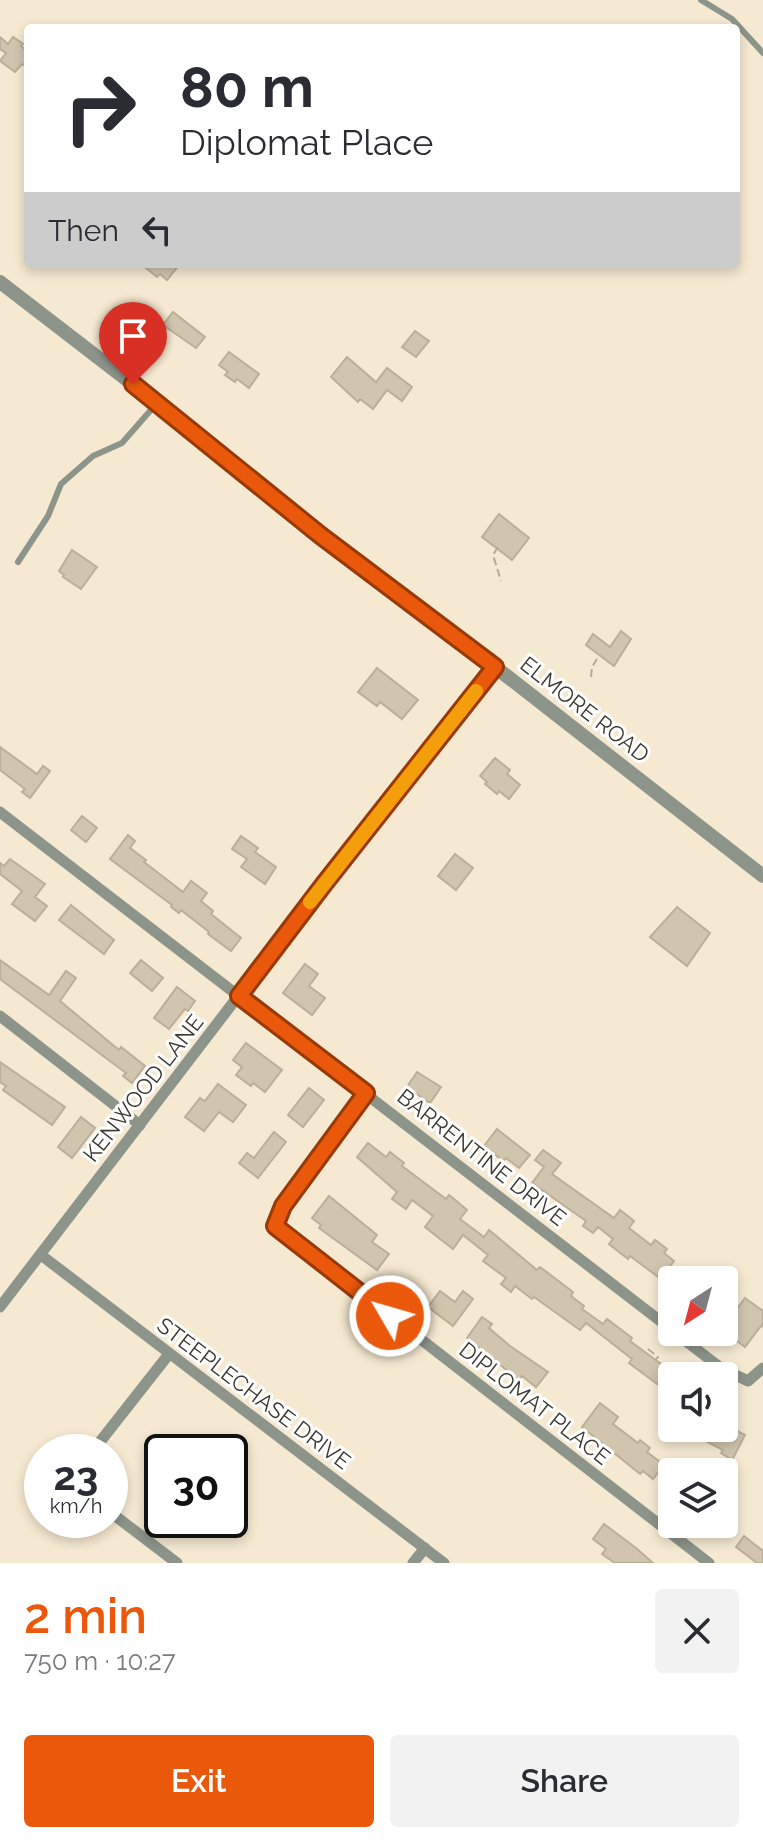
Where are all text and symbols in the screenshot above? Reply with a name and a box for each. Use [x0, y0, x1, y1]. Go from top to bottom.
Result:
text: 80 m [180, 54, 314, 120]
icon: right [48, 56, 152, 160]
text: Diplomat Place [180, 121, 433, 163]
icon: left [135, 208, 179, 252]
text: Then [48, 213, 119, 248]
pin [99, 302, 167, 384]
icon: arrive [111, 314, 155, 358]
street label: ELMORE ROAD [515, 651, 655, 767]
street label: KENWOOD LANE [78, 1009, 208, 1167]
street label: BARRENTINE DRIVE [392, 1083, 572, 1231]
north arrow [658, 1266, 738, 1346]
map controls [658, 1266, 738, 1538]
position arrow [348, 1274, 432, 1358]
street label: STEEPLECHASE DRIVE [152, 1312, 356, 1474]
street label: DIPLOMAT PLACE [455, 1336, 615, 1470]
button: sound [658, 1362, 738, 1442]
speed limit sign: 30 [144, 1434, 248, 1538]
text: 23 [54, 1452, 98, 1499]
button: layers [658, 1458, 738, 1538]
text: km/h [50, 1494, 102, 1518]
text: 2 min [24, 1588, 147, 1644]
button: close [655, 1589, 739, 1673]
text: 750 m · 10:27 [24, 1646, 176, 1676]
button: Exit [24, 1735, 374, 1827]
button: Share [390, 1735, 739, 1827]

